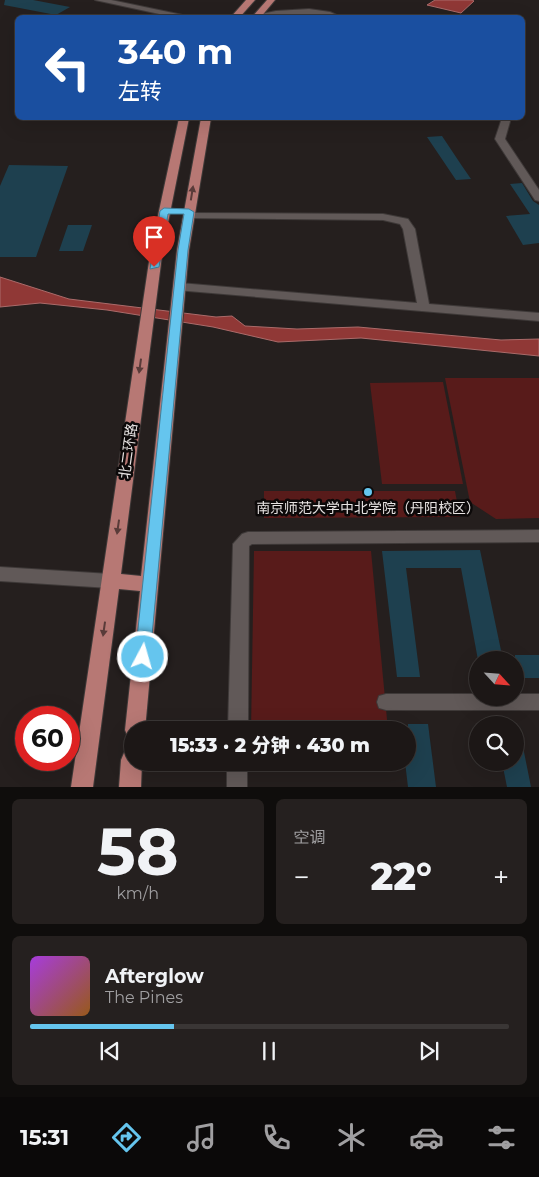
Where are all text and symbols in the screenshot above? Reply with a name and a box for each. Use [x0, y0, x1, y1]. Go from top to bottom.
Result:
text: 340 m [118, 30, 233, 73]
icon: left [35, 35, 100, 100]
text: 左转 [118, 78, 162, 105]
one-way arrow [189, 185, 197, 201]
pin [133, 216, 175, 267]
icon: arrive [140, 223, 168, 251]
one-way arrow [136, 358, 144, 374]
street label: 北二环路 [115, 422, 141, 480]
marker: 南京师范大学中北学院（丹阳校区） [362, 486, 374, 498]
place label: 南京师范大学中北学院（丹阳校区） [256, 499, 480, 517]
one-way arrow [114, 519, 122, 535]
one-way arrow [100, 622, 108, 638]
position arrow [116, 630, 168, 682]
north arrow [469, 651, 524, 706]
map controls [469, 651, 524, 771]
speed limit sign: 60 [15, 706, 80, 771]
button: search [469, 716, 524, 771]
text: 15:33 · 2 分钟 · 430 m [170, 734, 370, 757]
text: 58 [97, 812, 179, 891]
text: 空调 [294, 828, 326, 847]
text: 22° [371, 853, 432, 900]
text: − [294, 860, 310, 894]
text: + [493, 860, 509, 894]
text: km/h [116, 884, 159, 903]
text: Afterglow [105, 965, 204, 988]
text: The Pines [105, 988, 183, 1007]
icon: previous [96, 1037, 124, 1065]
icon: pause [255, 1037, 283, 1065]
icon: next [415, 1037, 443, 1065]
icon: directions [109, 1120, 144, 1155]
icon: music [184, 1120, 219, 1155]
icon: phone [259, 1120, 294, 1155]
icon: climate [334, 1120, 369, 1155]
icon: car [409, 1120, 444, 1155]
icon: filters [484, 1120, 519, 1155]
text: 15:31 [20, 1124, 69, 1151]

